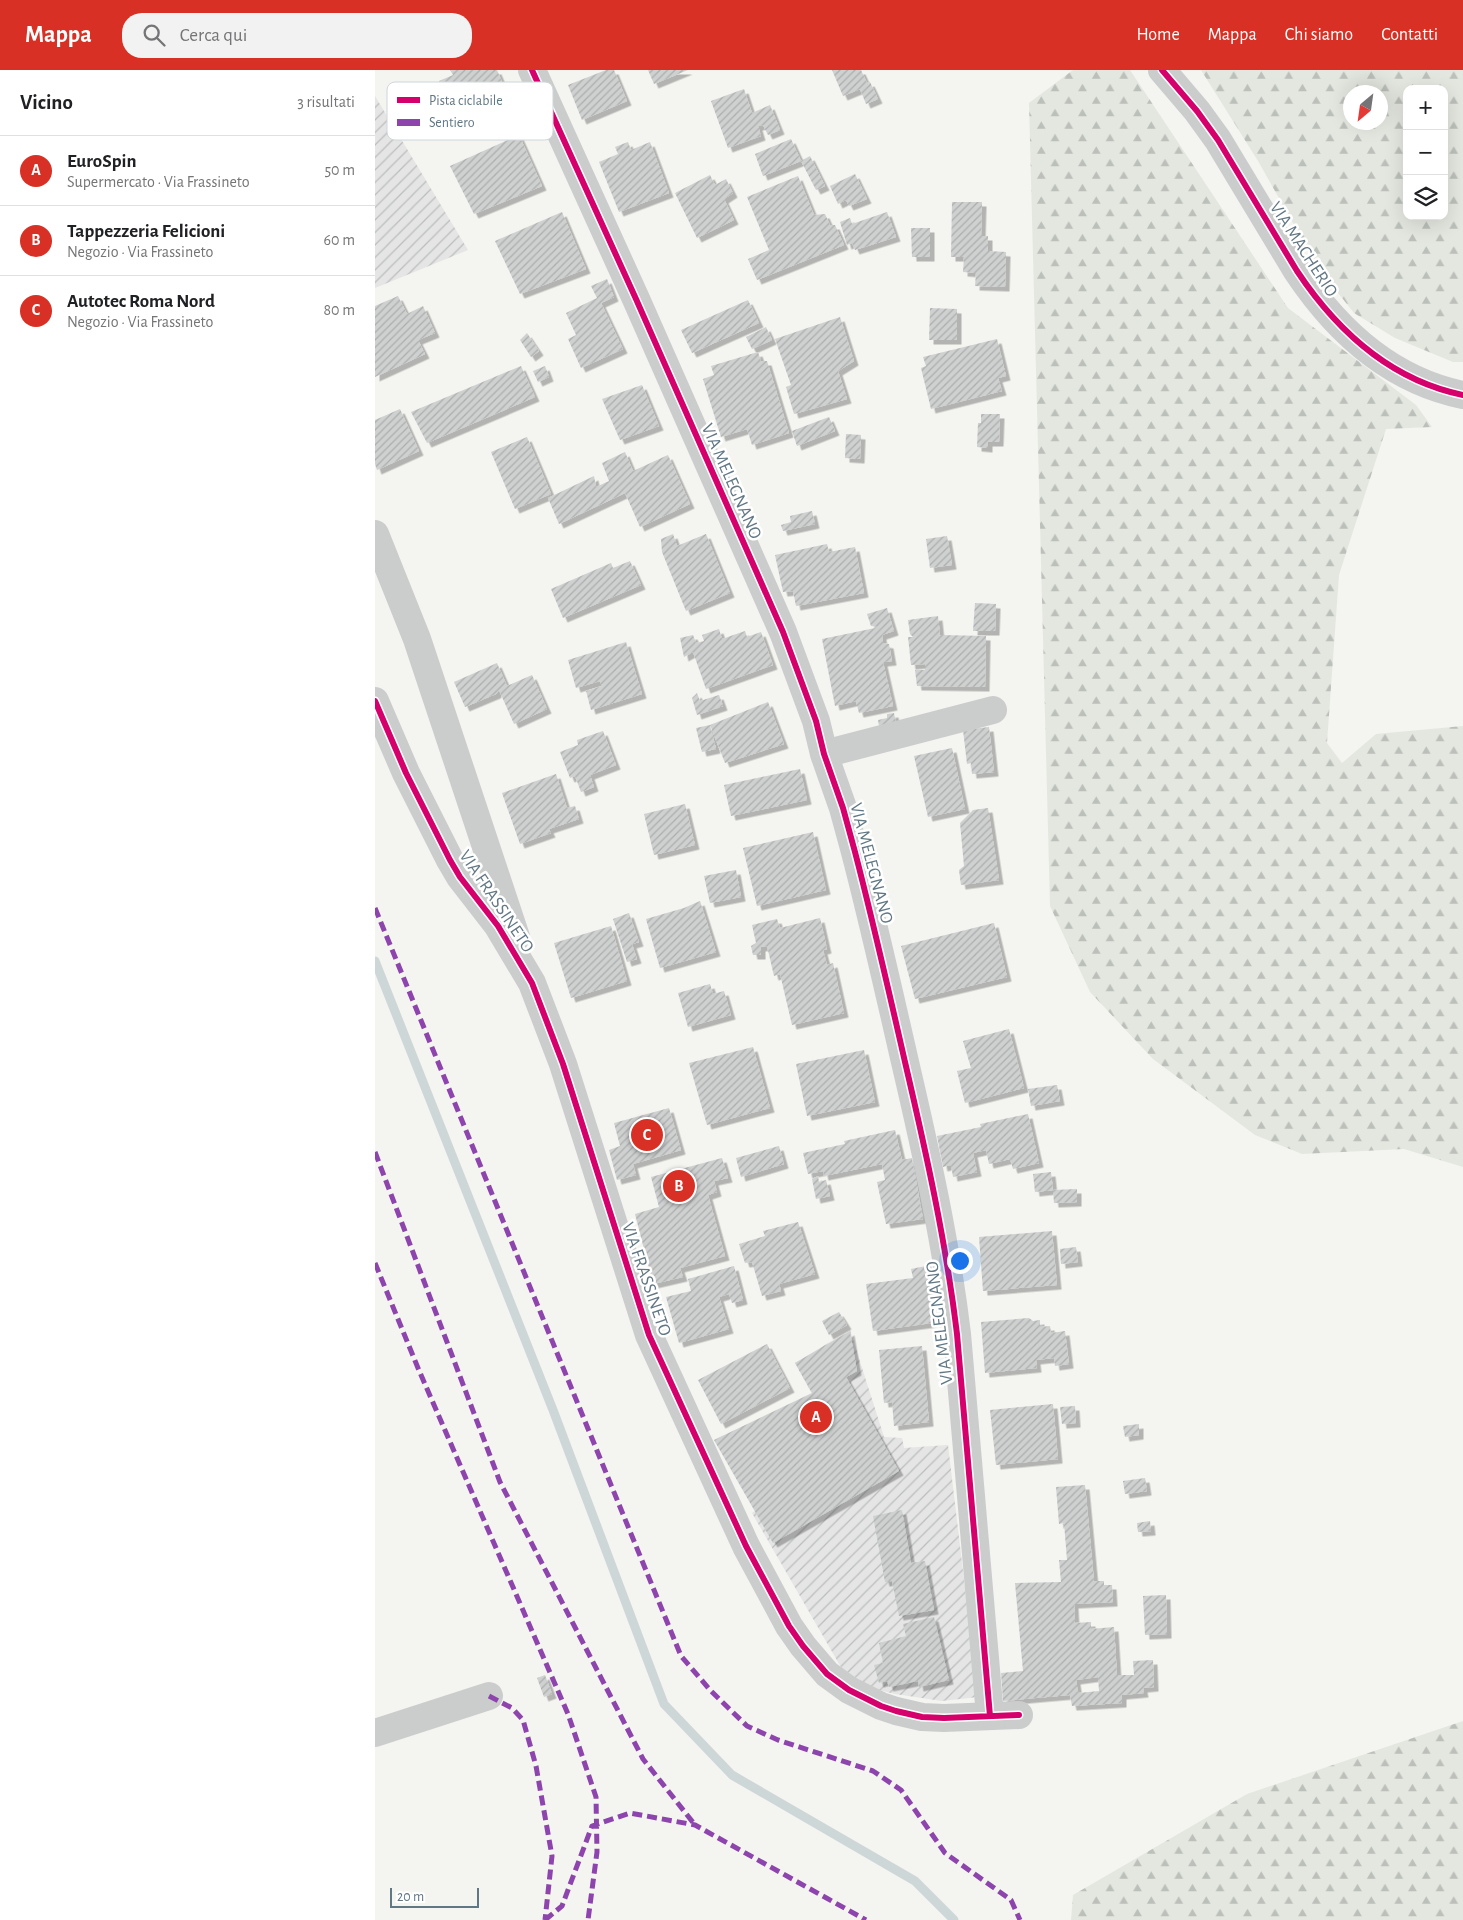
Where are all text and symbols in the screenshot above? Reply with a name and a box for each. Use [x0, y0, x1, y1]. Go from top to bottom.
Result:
search box [122, 13, 472, 58]
icon: search [140, 21, 168, 49]
text: Mappa [25, 23, 92, 47]
text: Cerca qui [180, 26, 247, 45]
text: Home [1136, 26, 1180, 44]
text: Mappa [1208, 26, 1257, 44]
text: Chi siamo [1285, 26, 1353, 44]
text: Contatti [1381, 26, 1438, 44]
legend [387, 82, 553, 140]
north arrow [1343, 85, 1388, 130]
map controls [1403, 85, 1448, 220]
button: + [1403, 85, 1448, 130]
text: Vicino [20, 92, 73, 113]
text: 3 risultati [297, 94, 355, 110]
text: Pista ciclabile [429, 94, 503, 108]
text: Sentiero [429, 116, 475, 130]
button: − [1403, 130, 1448, 175]
text: EuroSpin [67, 152, 136, 171]
text: A [31, 162, 41, 178]
text: 50 m [324, 162, 355, 178]
text: Supermercato · Via Frassineto [67, 174, 250, 190]
button: layers [1403, 175, 1448, 220]
street label: VIA MACHERIO [1266, 199, 1340, 300]
text: Tappezzeria Felicioni [67, 222, 225, 241]
text: B [31, 232, 41, 248]
text: 60 m [324, 232, 355, 248]
text: Negozio · Via Frassineto [67, 244, 213, 260]
text: Autotec Roma Nord [67, 292, 215, 311]
text: C [32, 302, 40, 318]
text: 80 m [324, 302, 355, 318]
text: Negozio · Via Frassineto [67, 314, 213, 330]
street label: VIA MELEGNANO [698, 421, 765, 542]
street label: VIA MELEGNANO [846, 801, 896, 925]
street label: VIA FRASSINETO [455, 847, 537, 956]
pin: C [631, 1116, 663, 1154]
pin: B [663, 1167, 695, 1205]
street label: VIA FRASSINETO [618, 1220, 674, 1338]
your location [947, 1248, 973, 1274]
street label: VIA MELEGNANO [924, 1260, 956, 1386]
pin: A [800, 1398, 832, 1436]
scale bar [390, 1885, 479, 1908]
text: 20 m [397, 1890, 424, 1904]

